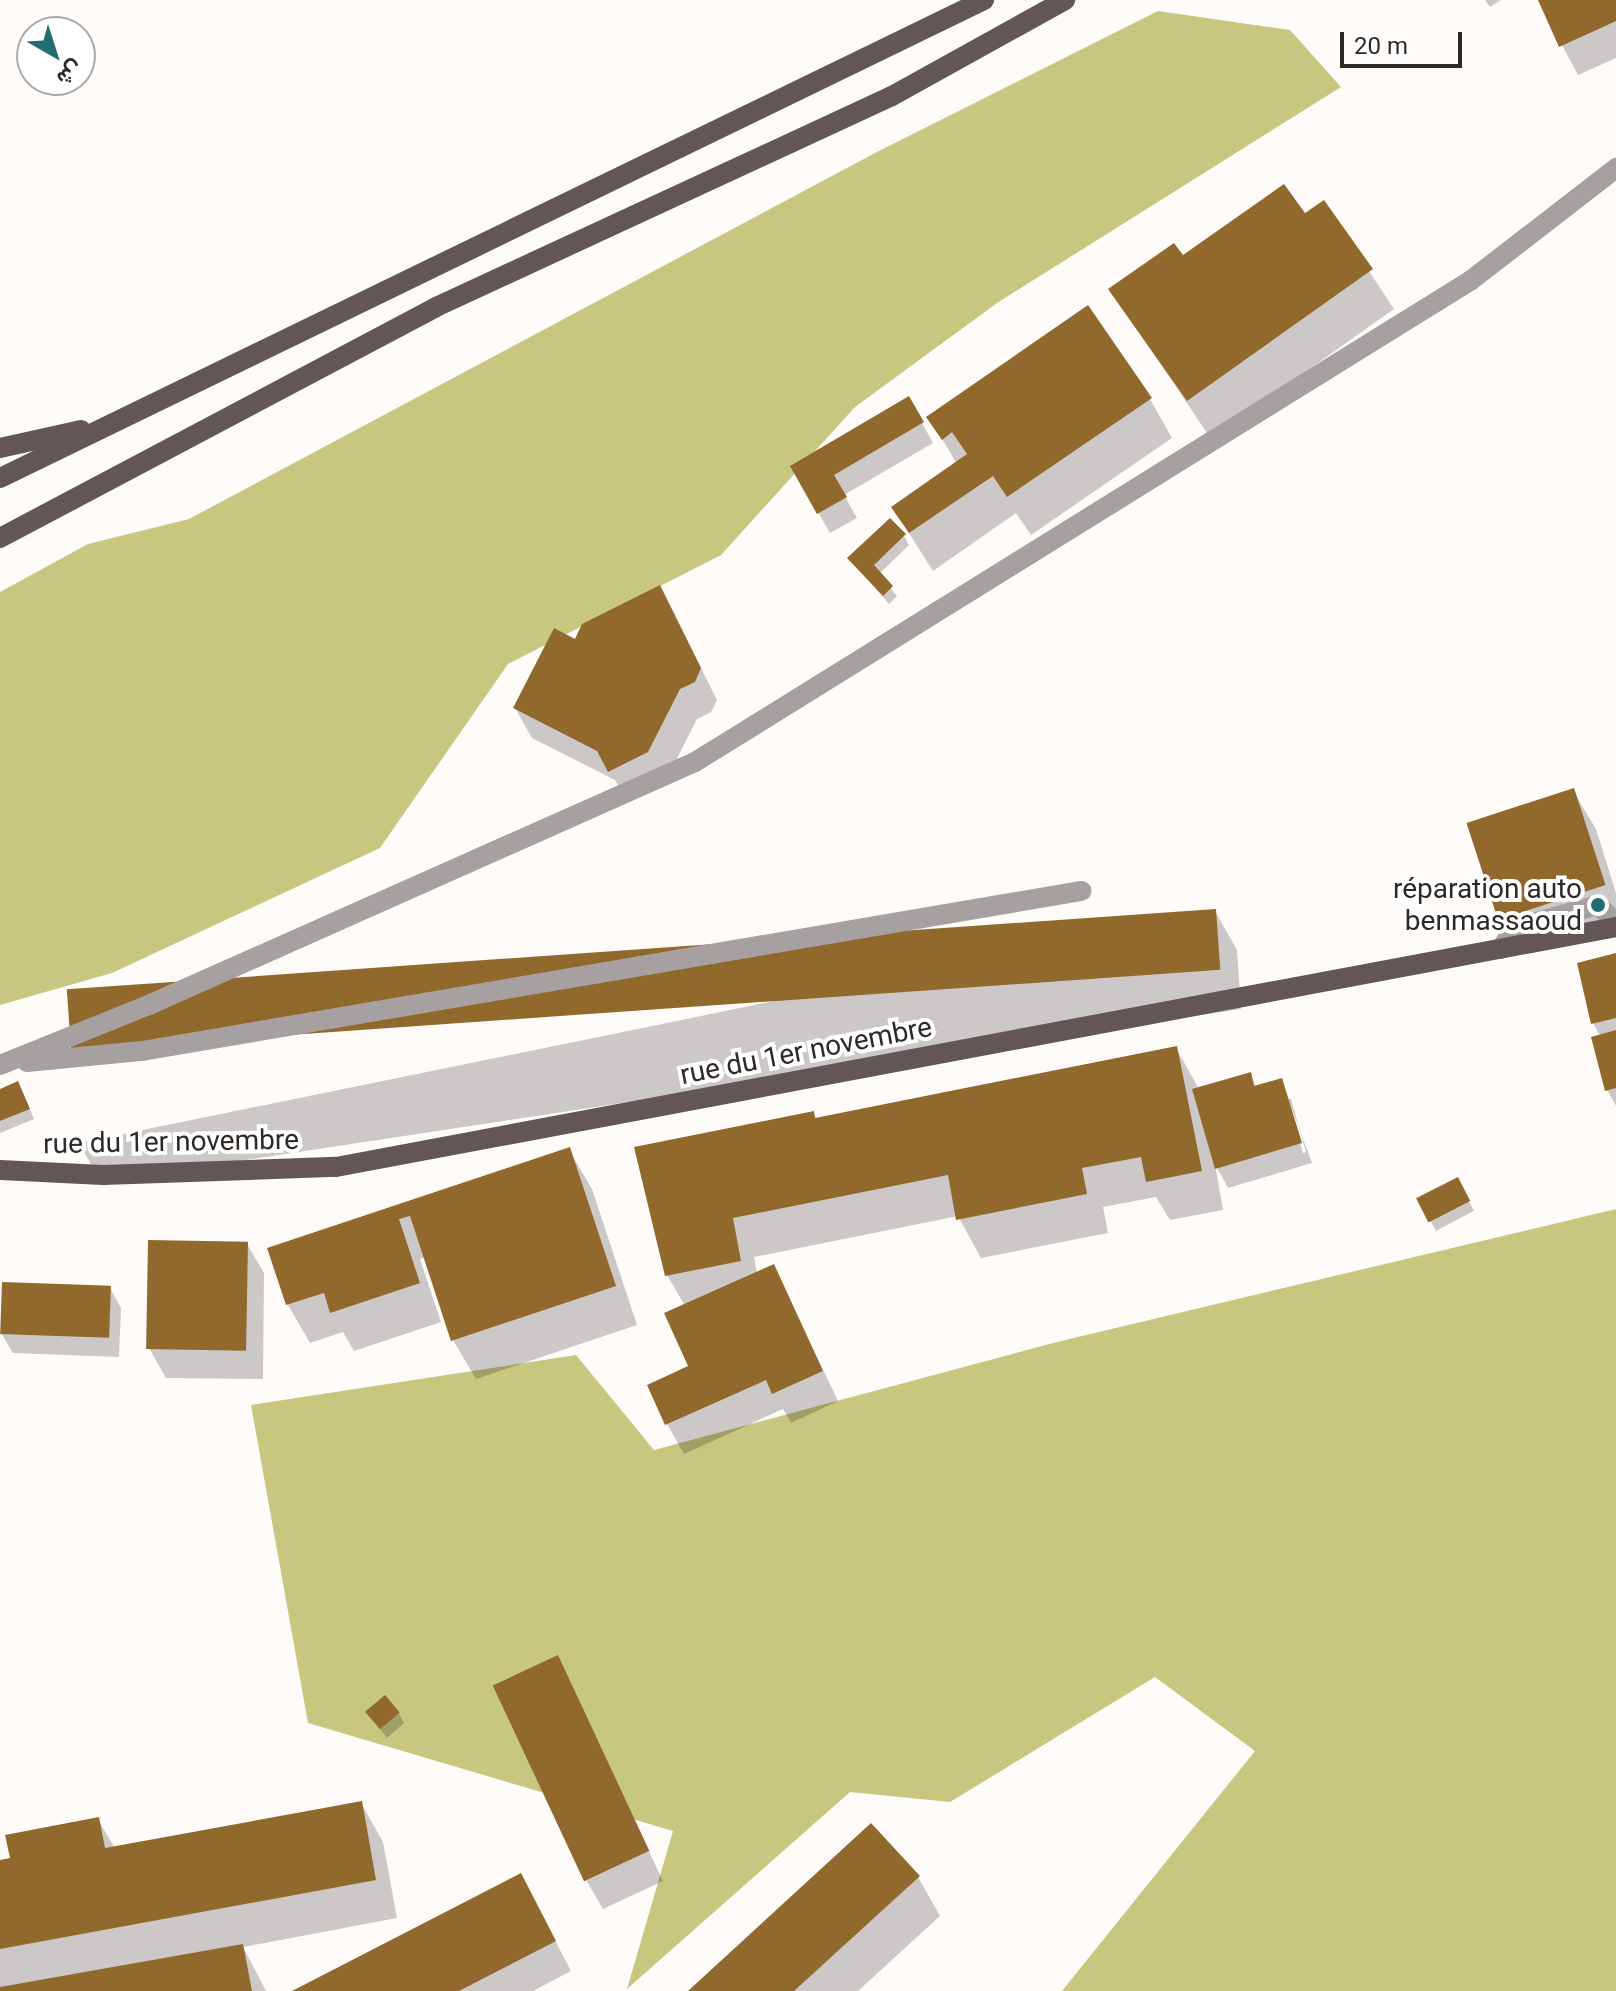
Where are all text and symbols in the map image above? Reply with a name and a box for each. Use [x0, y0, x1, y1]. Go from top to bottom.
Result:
north arrow [16, 16, 96, 96]
scale bar [1344, 16, 1466, 66]
text: 20 m [1354, 32, 1408, 60]
text: ش [52, 55, 88, 92]
place label: réparation auto benmassaoud [1393, 872, 1582, 938]
marker: réparation auto benmassaoud [1589, 896, 1607, 914]
street label: rue du 1er novembre [677, 1010, 935, 1092]
street label: rue du 1er novembre [43, 1123, 299, 1161]

